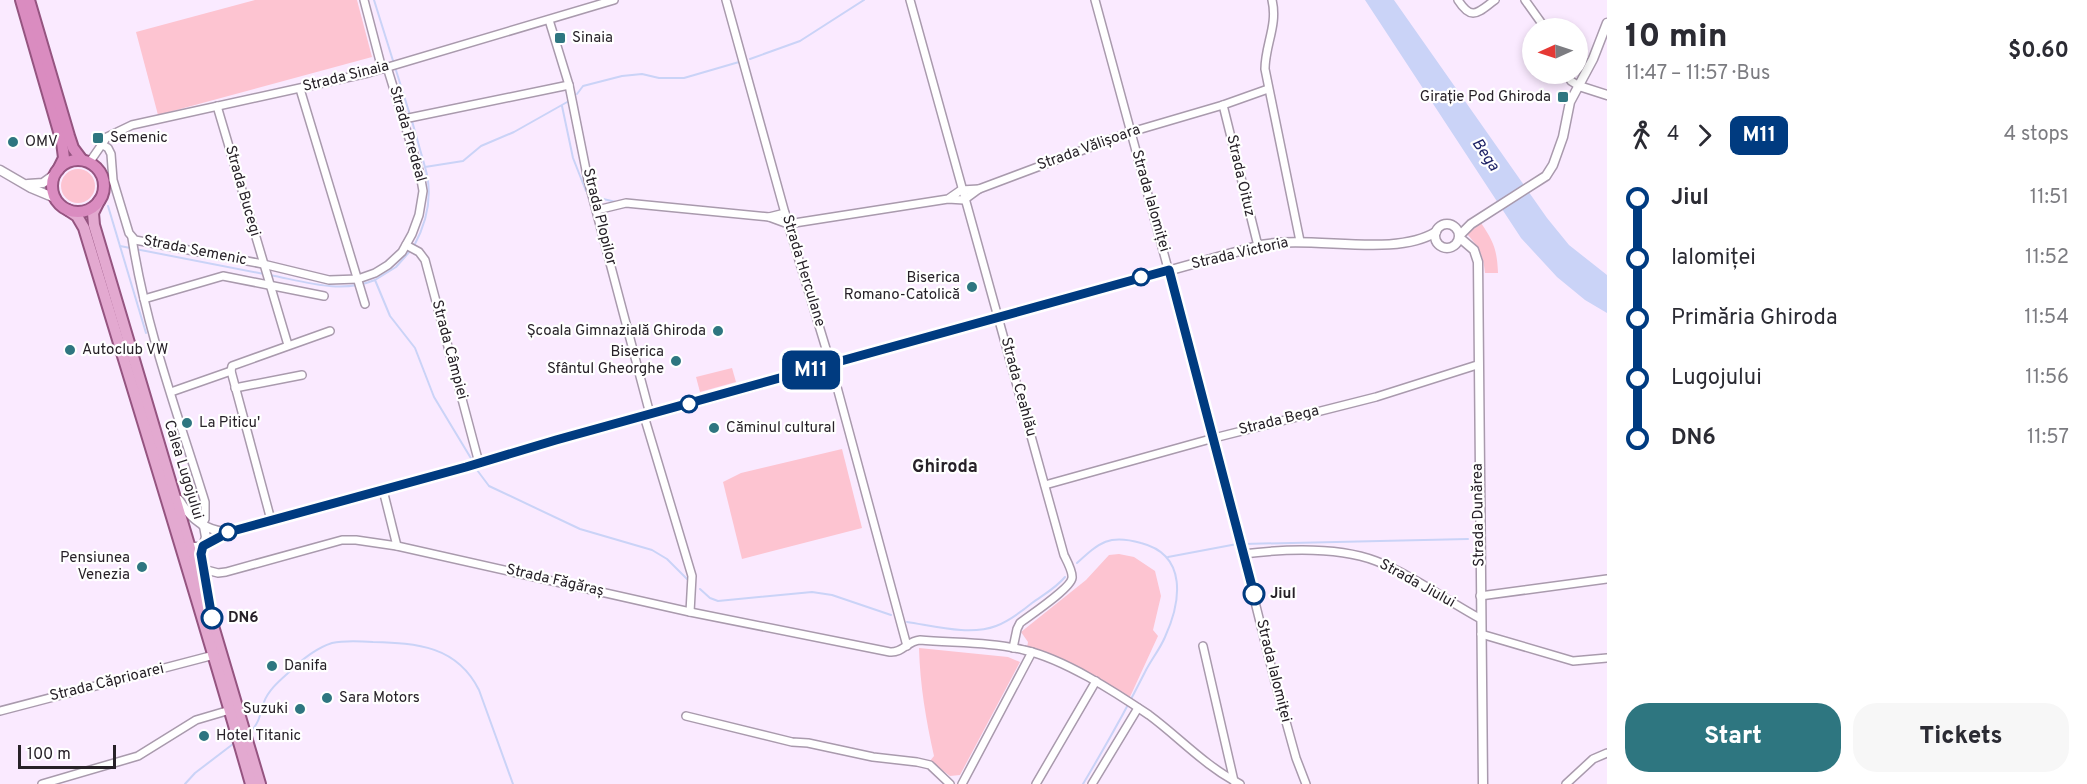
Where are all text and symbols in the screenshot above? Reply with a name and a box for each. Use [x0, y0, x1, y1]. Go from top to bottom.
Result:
text: 10 min [1625, 17, 1728, 59]
north arrow [1522, 18, 1588, 84]
map controls [1522, 18, 1588, 84]
place label: Sinaia [572, 29, 613, 48]
marker: Sinaia [553, 31, 567, 45]
text: $0.60 [2008, 38, 2069, 65]
street label: Strada Sinaia [301, 57, 391, 97]
text: 11:47 – 11:57 · Bus [1625, 61, 1770, 87]
street label: Strada Predeal [384, 84, 430, 184]
place label: Girație Pod Ghiroda [1420, 88, 1551, 107]
marker: Girație Pod Ghiroda [1556, 90, 1570, 104]
icon: walk [1625, 119, 1658, 152]
icon: forward [1688, 119, 1721, 152]
street label: Strada Vălișoara [1035, 121, 1143, 175]
text: 4 [1667, 122, 1679, 148]
text: M11 [1742, 122, 1776, 149]
text: 4 stops [2004, 122, 2069, 148]
place label: Semenic [110, 129, 168, 148]
marker: Semenic [91, 131, 105, 145]
place label: OMV [25, 133, 58, 152]
street label: Strada Oituz [1221, 133, 1259, 219]
marker: OMV [6, 135, 20, 149]
water label: Bega [1467, 135, 1504, 176]
street label: Strada Bucegi [220, 143, 264, 239]
street label: Strada Ialomiței [1126, 148, 1174, 254]
street label: Strada Plopilor [578, 166, 620, 268]
text: Jiul [1671, 185, 1709, 212]
text: 11:51 [2030, 185, 2069, 211]
street label: Strada Herculane [777, 213, 829, 329]
street label: Strada Semenic [142, 232, 248, 270]
street label: Strada Victoria [1190, 234, 1290, 274]
text: Ialomiței [1671, 245, 1756, 272]
text: 11:52 [2025, 245, 2069, 271]
unlabelled marker [1132, 268, 1150, 286]
place label: Biserica Romano-Catolică [844, 269, 960, 305]
marker: Biserica Romano-Catolică [965, 280, 979, 294]
street label: Strada Câmpiei [427, 298, 471, 402]
text: Primăria Ghiroda [1671, 305, 1838, 332]
text: 11:54 [2024, 305, 2069, 331]
place label: Școala Gimnazială Ghiroda [527, 322, 706, 341]
marker: Școala Gimnazială Ghiroda [711, 324, 725, 338]
street label: Strada Ceahlău [996, 335, 1040, 439]
place label: Autoclub VW [82, 341, 168, 360]
marker: Autoclub VW [63, 343, 77, 357]
place label: Biserica Sfântul Gheorghe [547, 343, 664, 379]
line badge: M11 [776, 350, 846, 389]
marker: Biserica Sfântul Gheorghe [669, 354, 683, 368]
text: M11 [794, 357, 828, 384]
text: Lugojului [1671, 365, 1762, 392]
text: 11:56 [2025, 365, 2069, 391]
unlabelled marker [680, 395, 698, 413]
street label: Strada Bega [1237, 402, 1321, 440]
place label: La Piticu' [199, 414, 260, 433]
marker: La Piticu' [180, 416, 194, 430]
street label: Calea Lugojului [159, 418, 207, 522]
place label: Căminul cultural [726, 419, 835, 438]
marker: Căminul cultural [707, 421, 721, 435]
text: DN6 [1671, 425, 1716, 452]
text: 11:57 [2027, 425, 2069, 451]
district label: Ghiroda [912, 456, 978, 479]
street label: Strada Dunărea [1469, 463, 1489, 567]
unlabelled marker [219, 523, 237, 541]
place label: Pensiunea Venezia [60, 549, 130, 585]
street label: Strada Jiului [1376, 555, 1458, 613]
marker: Pensiunea Venezia [135, 560, 149, 574]
street label: Strada Făgăraș [504, 561, 606, 601]
marker: Jiul [1243, 583, 1265, 605]
place label: Jiul [1270, 585, 1296, 604]
marker: DN6 [201, 607, 223, 629]
place label: DN6 [228, 609, 259, 628]
street label: Strada Ialomiței [1251, 618, 1295, 724]
place label: Danifa [284, 657, 327, 676]
marker: Danifa [265, 659, 279, 673]
street label: Strada Căprioarei [48, 660, 166, 706]
place label: Sara Motors [339, 689, 420, 708]
marker: Sara Motors [320, 691, 334, 705]
place label: Suzuki [243, 700, 288, 719]
marker: Suzuki [293, 702, 307, 716]
button: Start [1625, 703, 1841, 772]
button: Tickets [1853, 703, 2069, 772]
place label: Hotel Titanic [216, 727, 301, 746]
marker: Hotel Titanic [197, 729, 211, 743]
scale bar [18, 742, 116, 770]
text: 100 m [27, 745, 71, 765]

